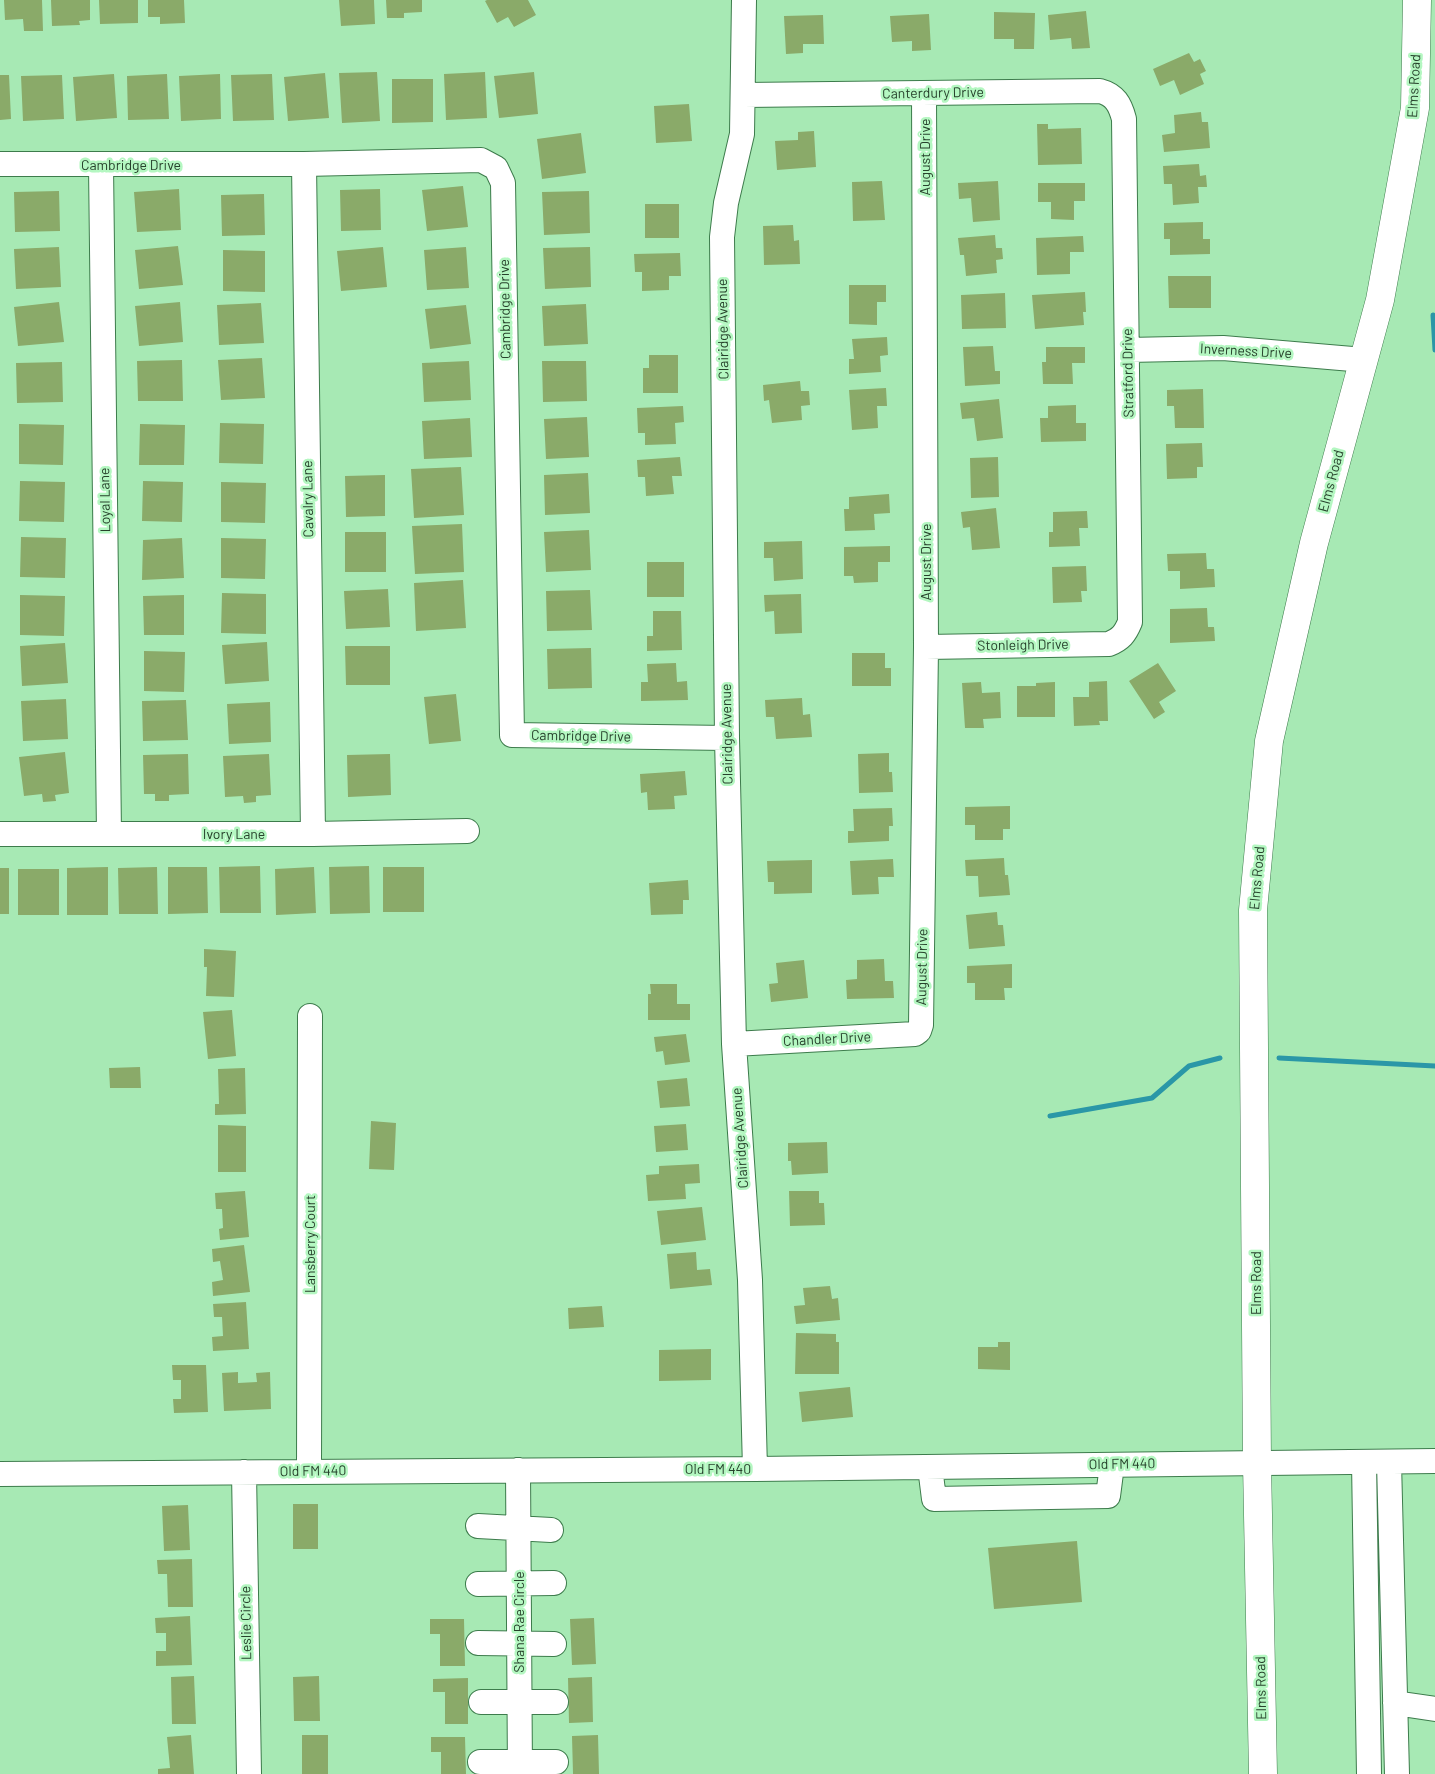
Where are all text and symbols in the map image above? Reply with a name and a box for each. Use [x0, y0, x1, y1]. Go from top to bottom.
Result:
street label: Elms Road [1404, 54, 1424, 118]
street label: Canterdury Drive [882, 84, 984, 102]
street label: August Drive [917, 119, 933, 195]
street label: Cambridge Drive [81, 157, 181, 173]
street label: Cambridge Drive [496, 259, 514, 359]
street label: Clairidge Avenue [714, 278, 732, 380]
street label: Stratford Drive [1119, 328, 1137, 418]
street label: Inverness Drive [1200, 340, 1292, 362]
street label: Elms Road [1315, 448, 1347, 514]
street label: Cavalry Lane [299, 460, 317, 538]
street label: Loyal Lane [96, 467, 114, 533]
street label: August Drive [918, 524, 934, 600]
street label: Stonleigh Drive [977, 636, 1069, 654]
street label: Clairidge Avenue [718, 683, 736, 785]
street label: Cambridge Drive [531, 727, 631, 745]
street label: Ivory Lane [203, 826, 265, 842]
street label: Elms Road [1246, 846, 1268, 910]
street label: August Drive [913, 928, 931, 1006]
street label: Chandler Drive [783, 1028, 871, 1050]
street label: Clairidge Avenue [728, 1087, 752, 1189]
street label: Lansberry Court [302, 1195, 318, 1293]
street label: Elms Road [1248, 1251, 1264, 1315]
street label: Old FM 440 [1089, 1455, 1155, 1473]
street label: Old FM 440 [685, 1461, 751, 1477]
street label: Old FM 440 [280, 1462, 346, 1480]
street label: Shana Rae Circle [511, 1571, 527, 1673]
street label: Leslie Circle [237, 1586, 255, 1660]
street label: Elms Road [1252, 1656, 1270, 1720]

